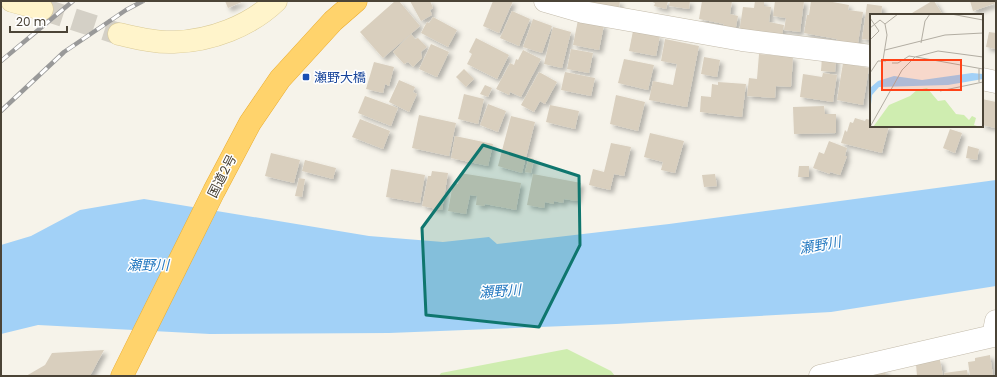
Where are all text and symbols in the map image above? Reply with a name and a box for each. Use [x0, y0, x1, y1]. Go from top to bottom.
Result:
scale bar [10, 8, 67, 34]
text: 20 m [16, 13, 46, 30]
inset map [870, 14, 983, 127]
place label: 瀬野大橋 [314, 68, 366, 87]
marker: 瀬野大橋 [301, 72, 311, 82]
street label: 国道2号 [203, 151, 241, 201]
water label: 瀬野川 [798, 231, 844, 258]
water label: 瀬野川 [127, 255, 171, 275]
water label: 瀬野川 [478, 279, 524, 302]

